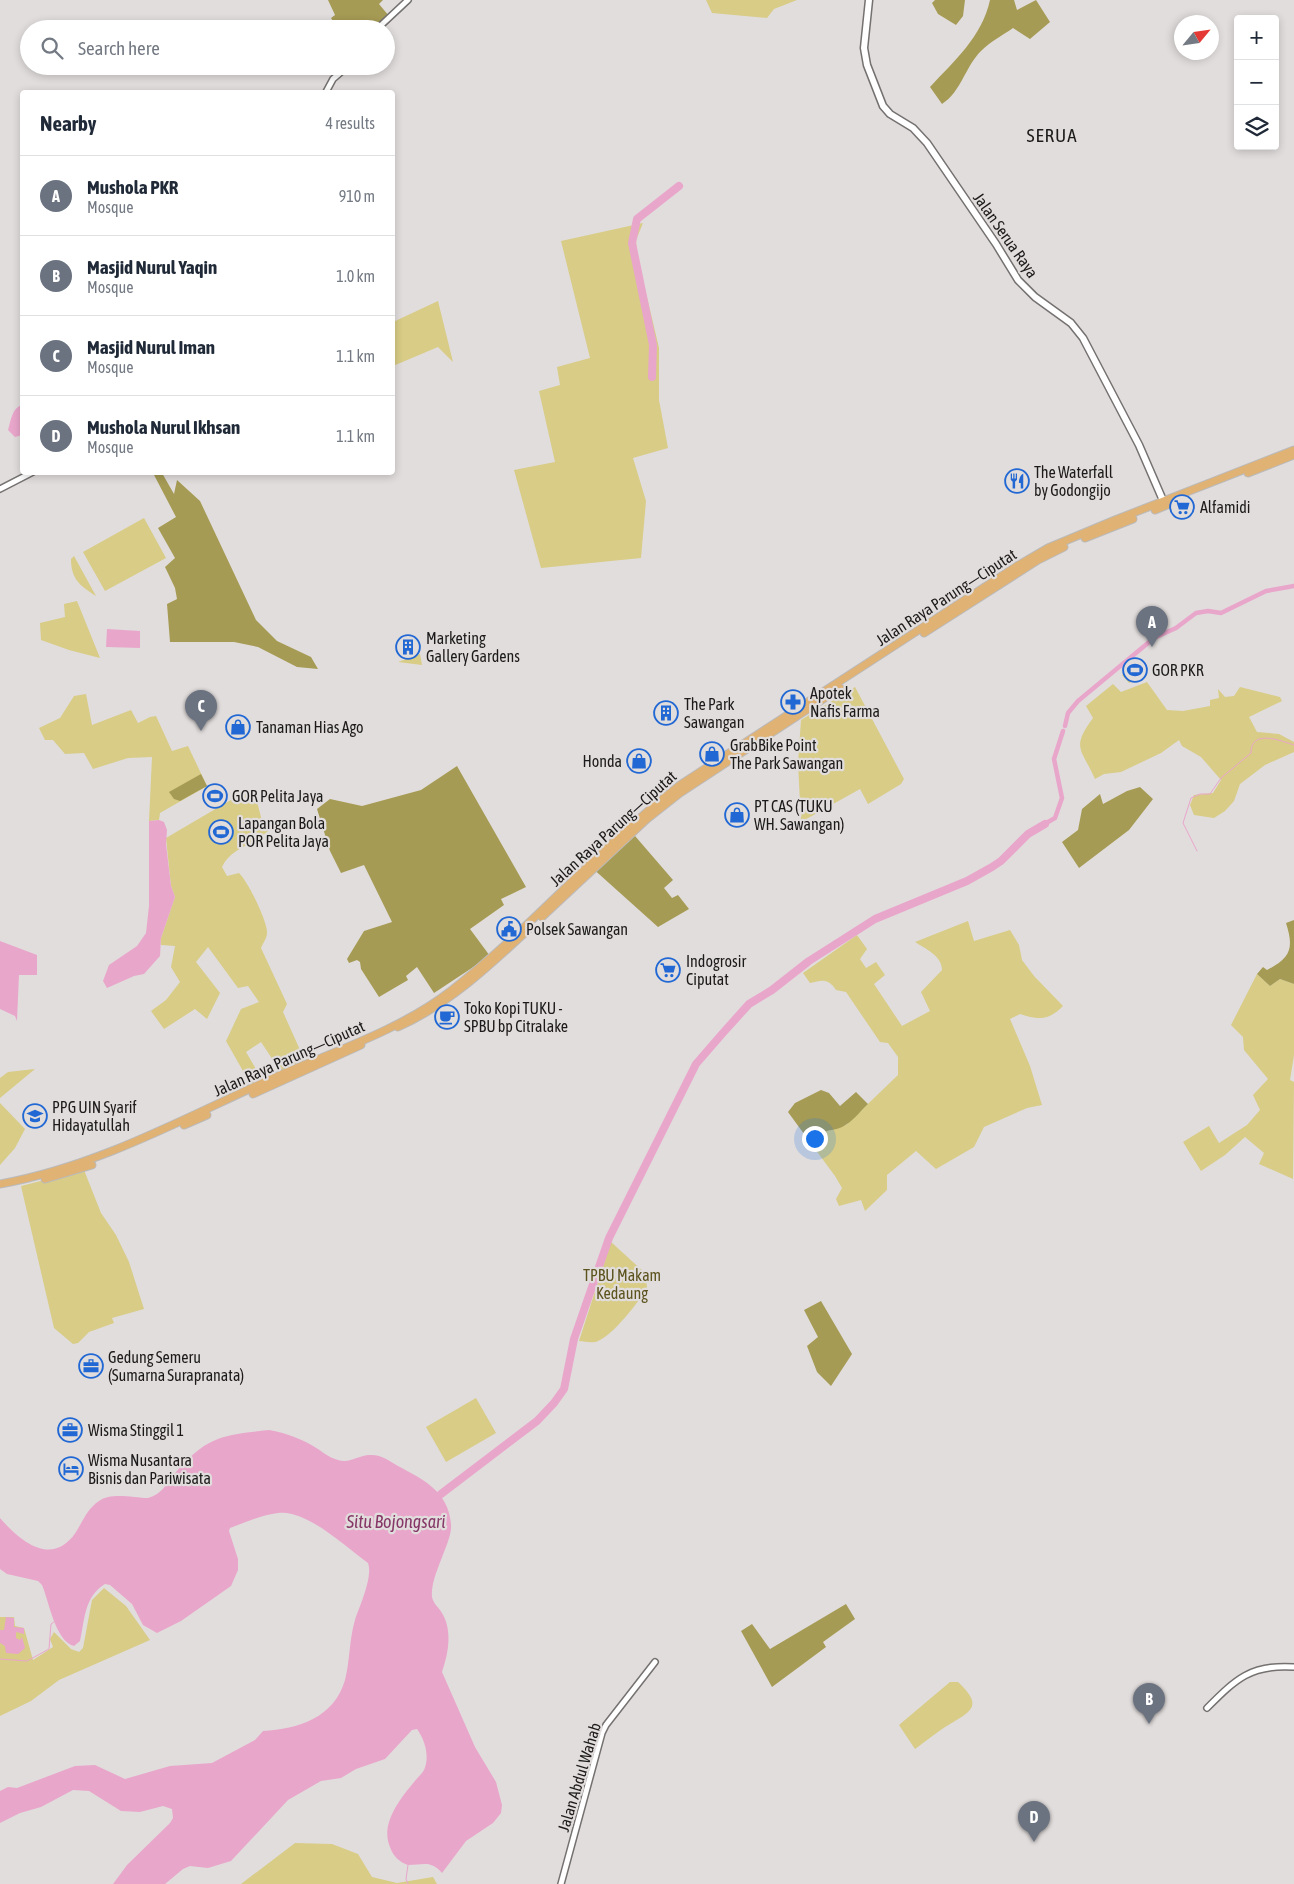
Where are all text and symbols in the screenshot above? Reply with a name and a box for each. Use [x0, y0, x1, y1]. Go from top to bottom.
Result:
north arrow [1174, 15, 1219, 60]
map controls [1234, 15, 1279, 150]
button: + [1234, 15, 1279, 60]
search box [20, 20, 395, 75]
icon: search [38, 34, 66, 62]
text: Search here [78, 37, 160, 59]
button: − [1234, 60, 1279, 105]
button: layers [1234, 105, 1279, 150]
text: Nearby [40, 111, 96, 135]
text: 4 results [325, 114, 375, 132]
district label: SERUA [1026, 124, 1078, 146]
text: Mushola PKR [87, 176, 178, 198]
text: A [52, 187, 60, 205]
text: 910 m [339, 187, 375, 205]
street label: Jalan Serua Raya [969, 189, 1042, 282]
text: Mosque [87, 198, 133, 216]
text: Masjid Nurul Yaqin [87, 256, 217, 278]
text: B [52, 267, 60, 285]
text: 1.0 km [336, 267, 375, 285]
text: Mosque [87, 278, 133, 296]
text: Masjid Nurul Iman [87, 336, 215, 358]
text: C [52, 347, 60, 365]
text: 1.1 km [336, 347, 375, 365]
text: Mosque [87, 358, 133, 376]
text: Mushola Nurul Ikhsan [87, 416, 240, 438]
text: D [52, 427, 60, 445]
text: 1.1 km [336, 427, 375, 445]
text: Mosque [87, 438, 133, 456]
place label: The Waterfall by Godongijo [1034, 463, 1114, 500]
restaurant icon: The Waterfall by Godongijo [1004, 468, 1030, 494]
supermarket icon: Alfamidi [1169, 494, 1195, 520]
place label: Alfamidi [1200, 498, 1250, 516]
street label: Jalan Raya Parung—Ciputat [873, 545, 1020, 650]
pin: A [1136, 606, 1168, 647]
place label: Marketing Gallery Gardens [426, 629, 520, 666]
building icon: Marketing Gallery Gardens [395, 634, 421, 660]
sports icon: GOR PKR [1122, 657, 1148, 683]
place label: GOR PKR [1152, 661, 1204, 679]
place label: Apotek Nafis Farma [810, 684, 880, 720]
pharmacy icon: Apotek Nafis Farma [780, 689, 806, 715]
pin: C [185, 690, 217, 731]
place label: The Park Sawangan [684, 695, 745, 732]
building icon: The Park Sawangan [653, 700, 679, 726]
shop icon: Tanaman Hias Ago [225, 714, 251, 740]
place label: Tanaman Hias Ago [256, 718, 364, 737]
place label: GrabBike Point The Park Sawangan [730, 736, 843, 773]
shop icon: GrabBike Point The Park Sawangan [699, 741, 725, 767]
shop icon: Honda [626, 748, 652, 774]
place label: Honda [582, 752, 622, 770]
street label: Jalan Raya Parung—Ciputat [546, 766, 681, 890]
sports icon: GOR Pelita Jaya [202, 783, 228, 809]
place label: GOR Pelita Jaya [232, 787, 324, 806]
place label: PT CAS (TUKU WH. Sawangan) [754, 797, 844, 834]
shop icon: PT CAS (TUKU WH. Sawangan) [724, 802, 750, 828]
place label: Lapangan Bola POR Pelita Jaya [238, 814, 329, 851]
sports icon: Lapangan Bola POR Pelita Jaya [208, 819, 234, 845]
public building icon: Polsek Sawangan [496, 916, 522, 942]
place label: Polsek Sawangan [526, 920, 628, 939]
place label: Indogrosir Ciputat [686, 952, 746, 989]
supermarket icon: Indogrosir Ciputat [655, 957, 681, 983]
place label: Toko Kopi TUKU - SPBU bp Citralake [464, 999, 568, 1036]
cafe icon: Toko Kopi TUKU - SPBU bp Citralake [434, 1004, 460, 1030]
street label: Jalan Raya Parung—Ciputat [211, 1016, 368, 1100]
place label: PPG UIN Syarif Hidayatullah [52, 1098, 137, 1135]
school or university icon: PPG UIN Syarif Hidayatullah [22, 1103, 48, 1129]
your location [802, 1126, 828, 1152]
park label: TPBU Makam Kedaung [583, 1266, 661, 1303]
place label: Gedung Semeru (Sumarna Surapranata) [108, 1348, 244, 1385]
office icon: Gedung Semeru (Sumarna Surapranata) [78, 1353, 104, 1379]
office icon: Wisma Stinggil 1 [57, 1417, 83, 1443]
place label: Wisma Stinggil 1 [88, 1421, 184, 1440]
place label: Wisma Nusantara Bisnis dan Pariwisata [88, 1451, 211, 1487]
hotel icon: Wisma Nusantara Bisnis dan Pariwisata [58, 1456, 84, 1482]
water label: Situ Bojongsari [345, 1511, 446, 1532]
pin: B [1133, 1683, 1165, 1724]
street label: Jalan Abdul Wahab [554, 1720, 604, 1834]
pin: D [1018, 1801, 1050, 1842]

